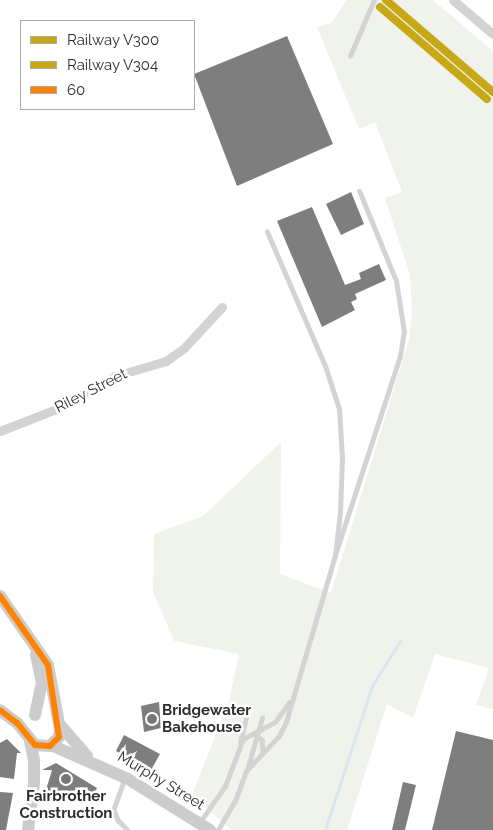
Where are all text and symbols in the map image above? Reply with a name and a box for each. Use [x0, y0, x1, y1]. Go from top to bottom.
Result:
legend [20, 20, 195, 110]
text: Railway V300 [67, 31, 159, 49]
text: Railway V304 [67, 56, 158, 74]
text: 60 [67, 81, 85, 99]
street label: Riley Street [52, 365, 130, 417]
place label: Bridgewater Bakehouse [162, 701, 251, 736]
marker: Bridgewater Bakehouse [146, 713, 158, 725]
street label: Murphy Street [114, 748, 208, 814]
marker: Fairbrother Construction [60, 773, 72, 785]
place label: Fairbrother Construction [20, 787, 112, 822]

